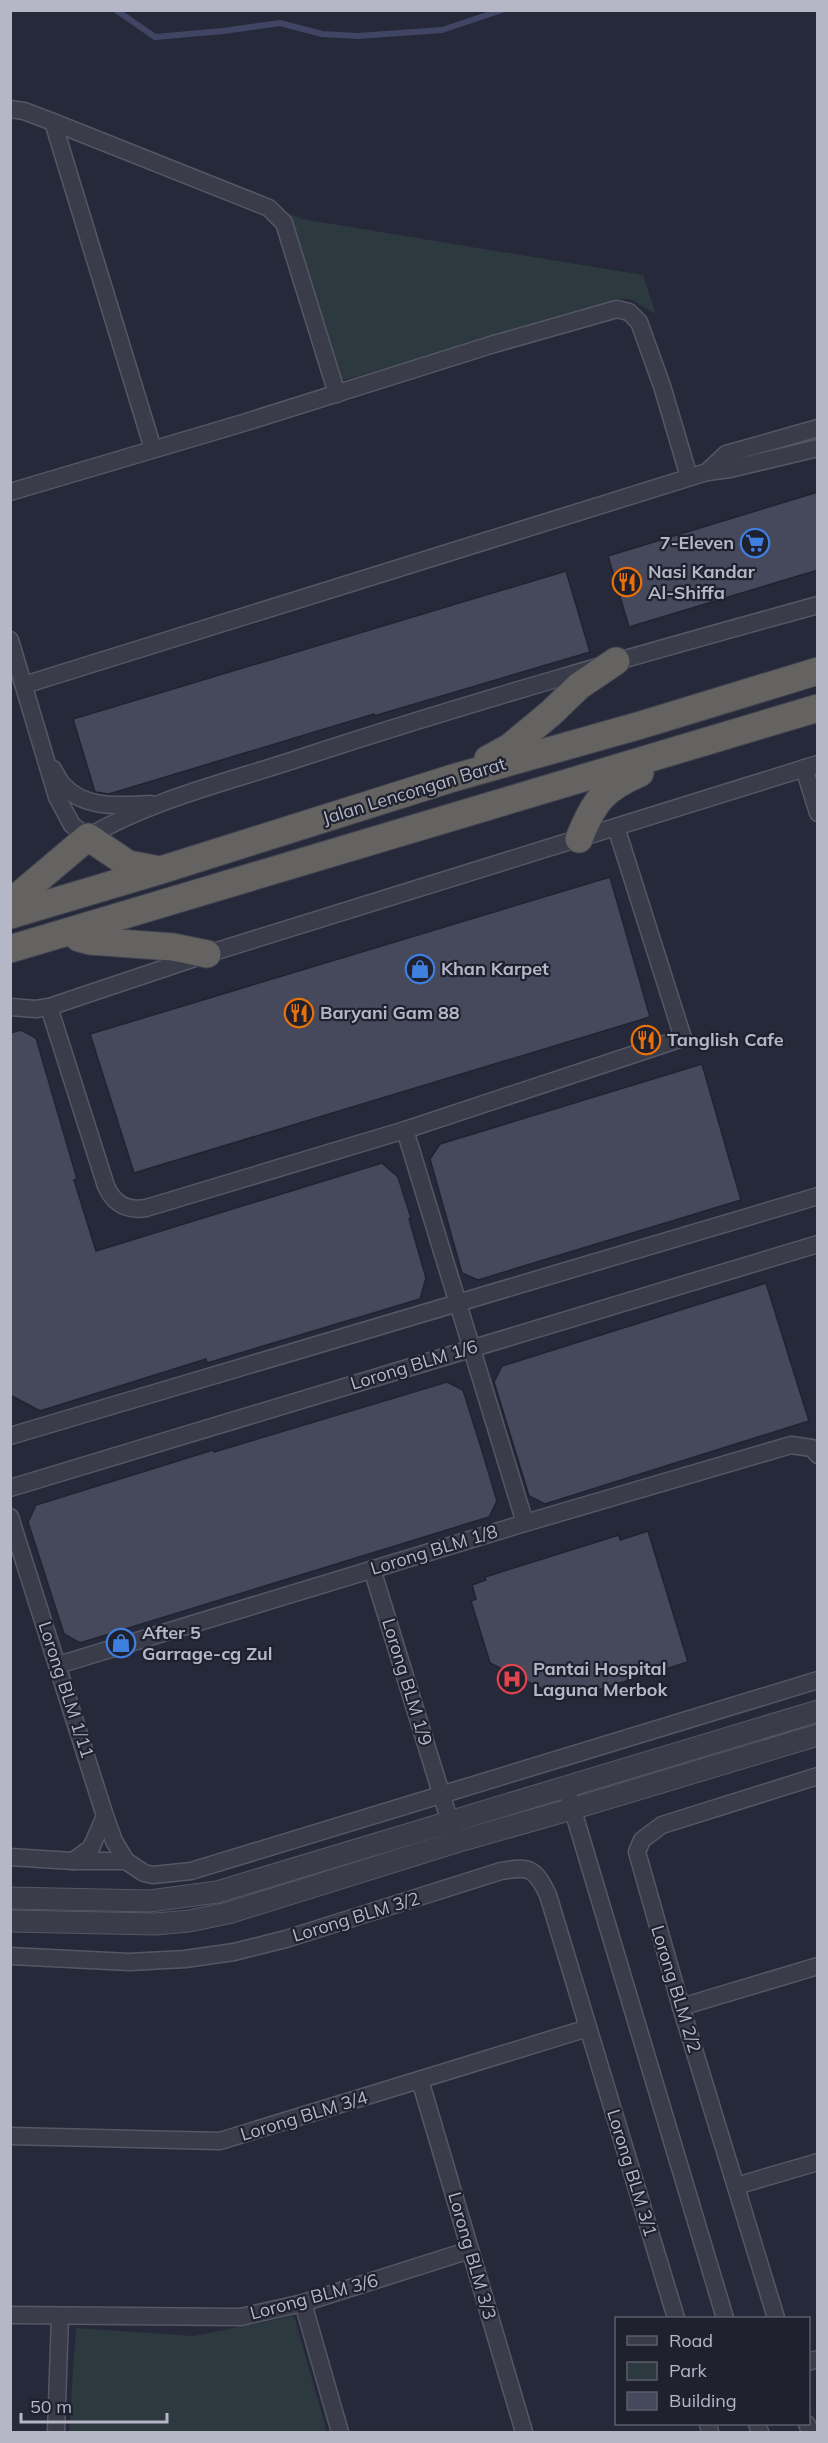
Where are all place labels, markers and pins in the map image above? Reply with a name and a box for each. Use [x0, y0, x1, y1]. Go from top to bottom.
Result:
supermarket icon: 7-Eleven [739, 527, 771, 559]
place label: 7-Eleven [660, 531, 734, 554]
place label: Nasi Kandar Al-Shiffa [648, 560, 756, 604]
restaurant icon: Nasi Kandar Al-Shiffa [611, 566, 643, 598]
shop icon: Khan Karpet [404, 953, 436, 985]
place label: Khan Karpet [441, 957, 549, 980]
restaurant icon: Baryani Gam 88 [283, 997, 315, 1029]
place label: Baryani Gam 88 [320, 1001, 460, 1024]
restaurant icon: Tanglish Cafe [630, 1024, 662, 1056]
place label: Tanglish Cafe [667, 1028, 784, 1051]
place label: After 5 Garrage-cg Zul [142, 1621, 272, 1665]
shop icon: After 5 Garrage-cg Zul [105, 1627, 137, 1659]
place label: Pantai Hospital Laguna Merbok [533, 1657, 669, 1701]
hospital icon: Pantai Hospital Laguna Merbok [496, 1663, 528, 1695]

